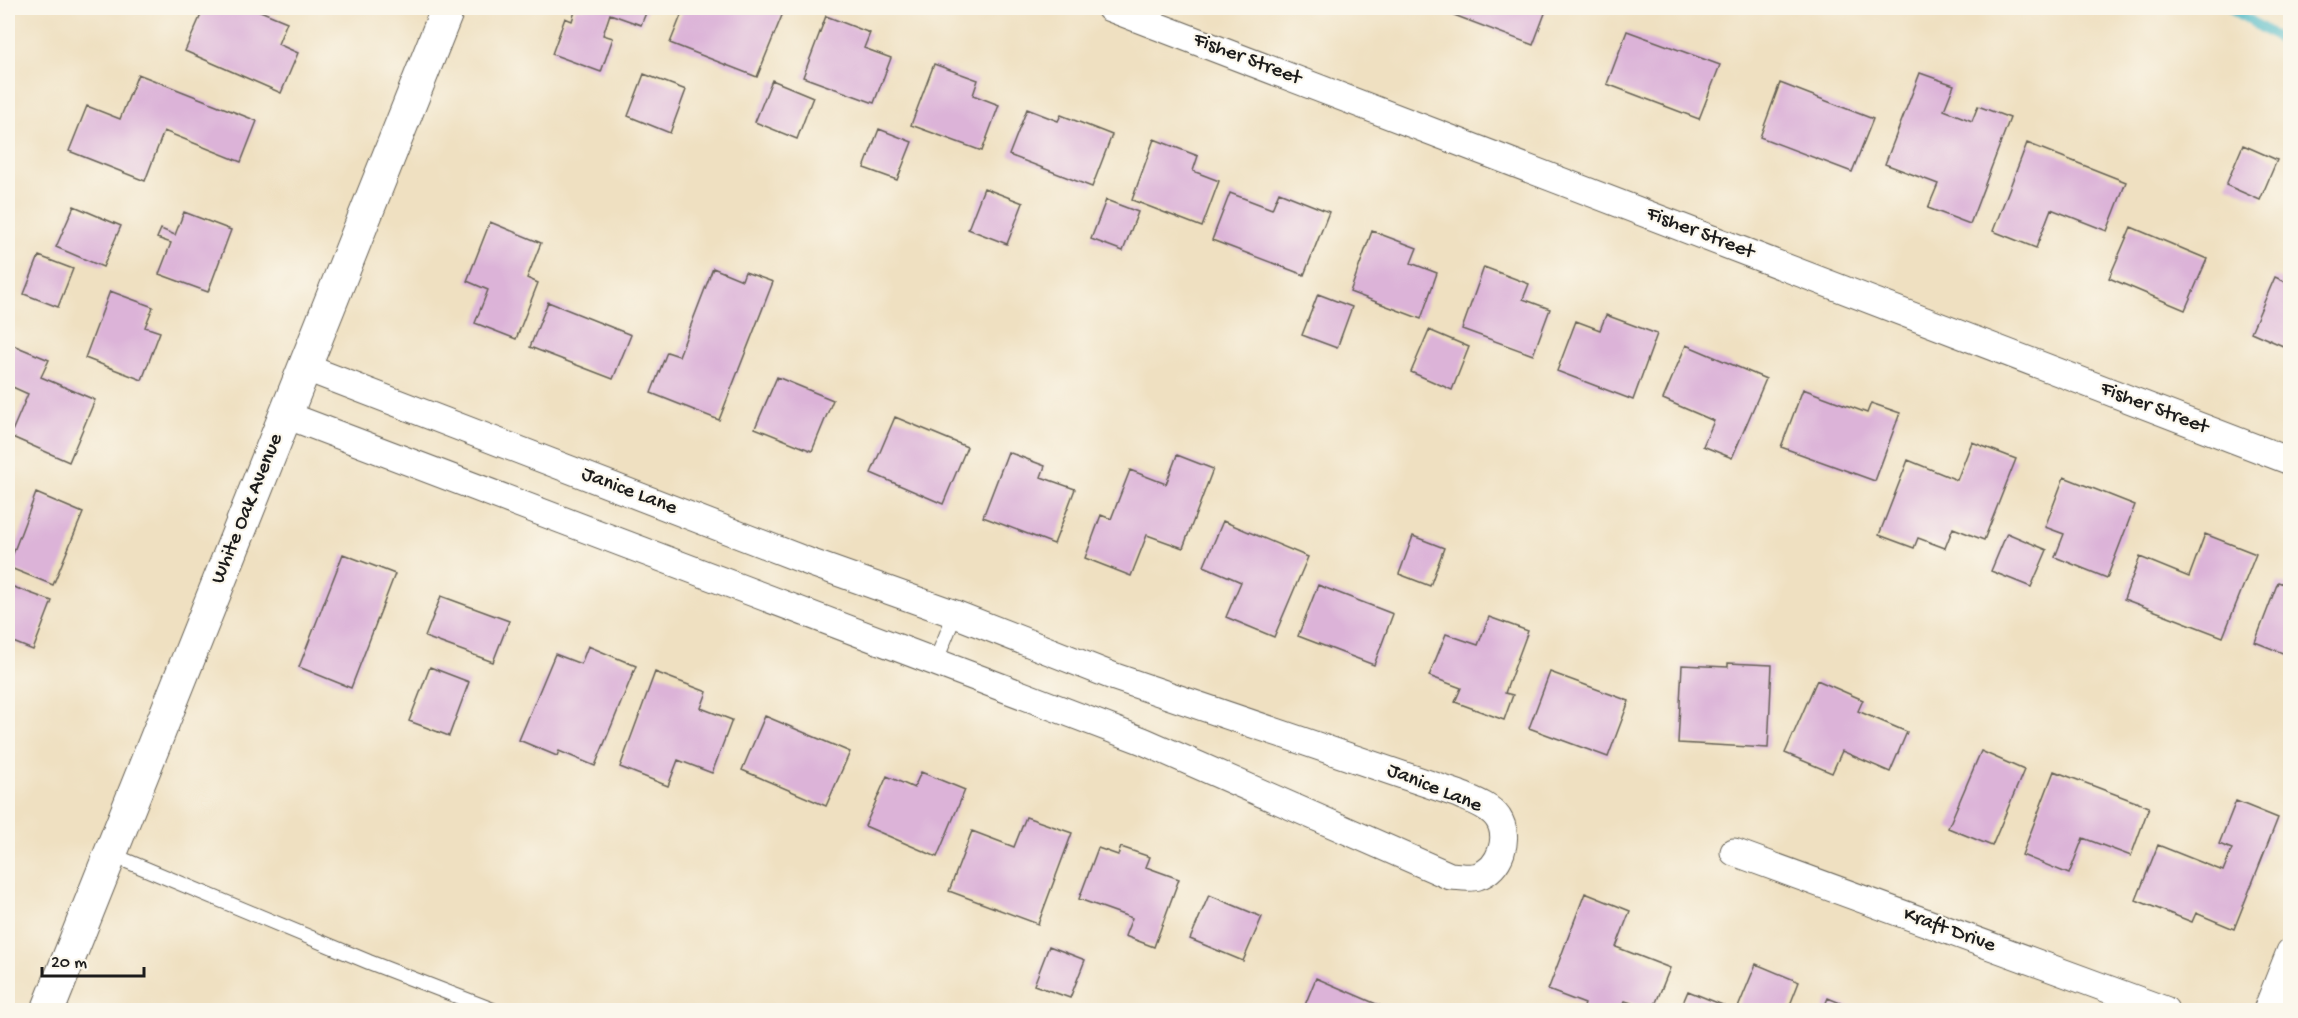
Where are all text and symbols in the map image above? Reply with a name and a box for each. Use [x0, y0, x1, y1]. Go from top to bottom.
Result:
street label: Fisher Street [1189, 28, 1307, 93]
street label: Fisher Street [1642, 202, 1760, 267]
street label: Fisher Street [2096, 377, 2214, 442]
street label: White Oak Avenue [206, 429, 290, 588]
street label: Janice Lane [578, 462, 681, 522]
street label: Janice Lane [1383, 759, 1486, 820]
street label: Kraft Drive [1899, 903, 2000, 960]
scale bar [42, 940, 144, 978]
text: 20 m [51, 953, 87, 974]

